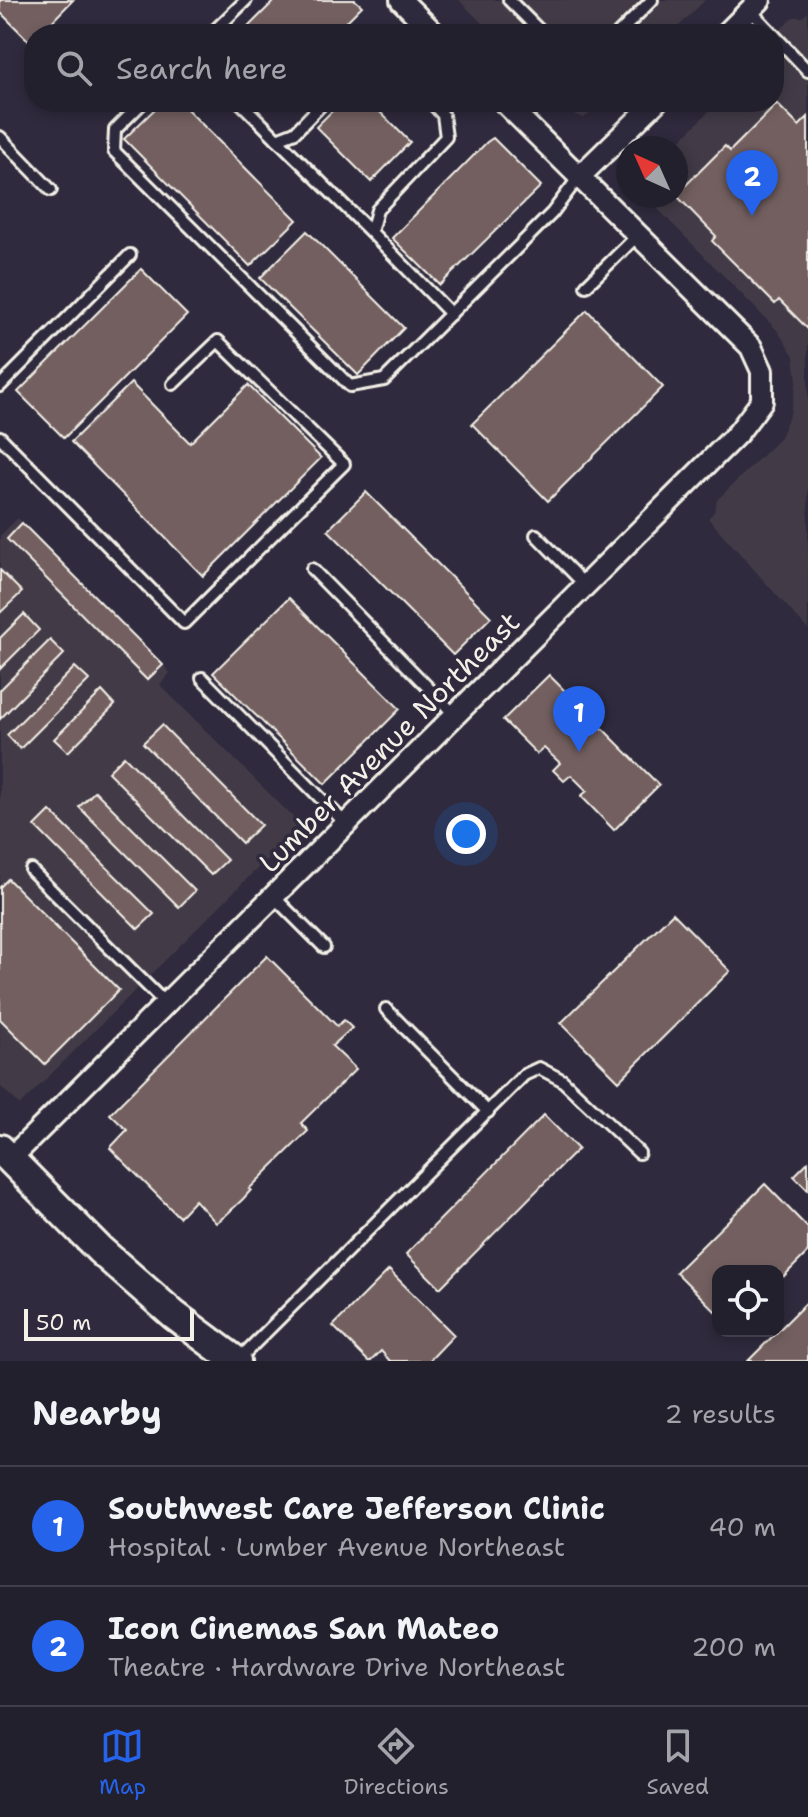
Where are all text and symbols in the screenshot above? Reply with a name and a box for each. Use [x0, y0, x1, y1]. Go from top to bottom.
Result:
search box [24, 24, 784, 112]
icon: search [52, 46, 96, 90]
text: Search here [116, 48, 287, 89]
north arrow [616, 136, 688, 208]
pin: 2 [726, 150, 778, 216]
street label: Lumber Avenue Northeast [250, 603, 528, 881]
pin: 1 [553, 686, 605, 752]
your location [446, 814, 486, 854]
map controls [712, 1265, 784, 1337]
button: locate [712, 1265, 784, 1337]
scale bar [24, 1305, 194, 1341]
text: 50 m [36, 1308, 91, 1337]
text: Nearby [32, 1390, 162, 1436]
text: 2 results [664, 1396, 776, 1431]
text: Southwest Care Jefferson Clinic [108, 1488, 605, 1529]
text: 1 [52, 1509, 64, 1544]
text: 40 m [709, 1509, 776, 1544]
text: Hospital · Lumber Avenue Northeast [108, 1529, 565, 1564]
text: Icon Cinemas San Mateo [108, 1608, 499, 1649]
text: 2 [49, 1629, 67, 1664]
text: 200 m [691, 1629, 776, 1664]
text: Theatre · Hardware Drive Northeast [108, 1649, 565, 1684]
tab: Map [99, 1724, 146, 1801]
tab: Directions [344, 1724, 449, 1801]
tab: Saved [647, 1724, 709, 1801]

